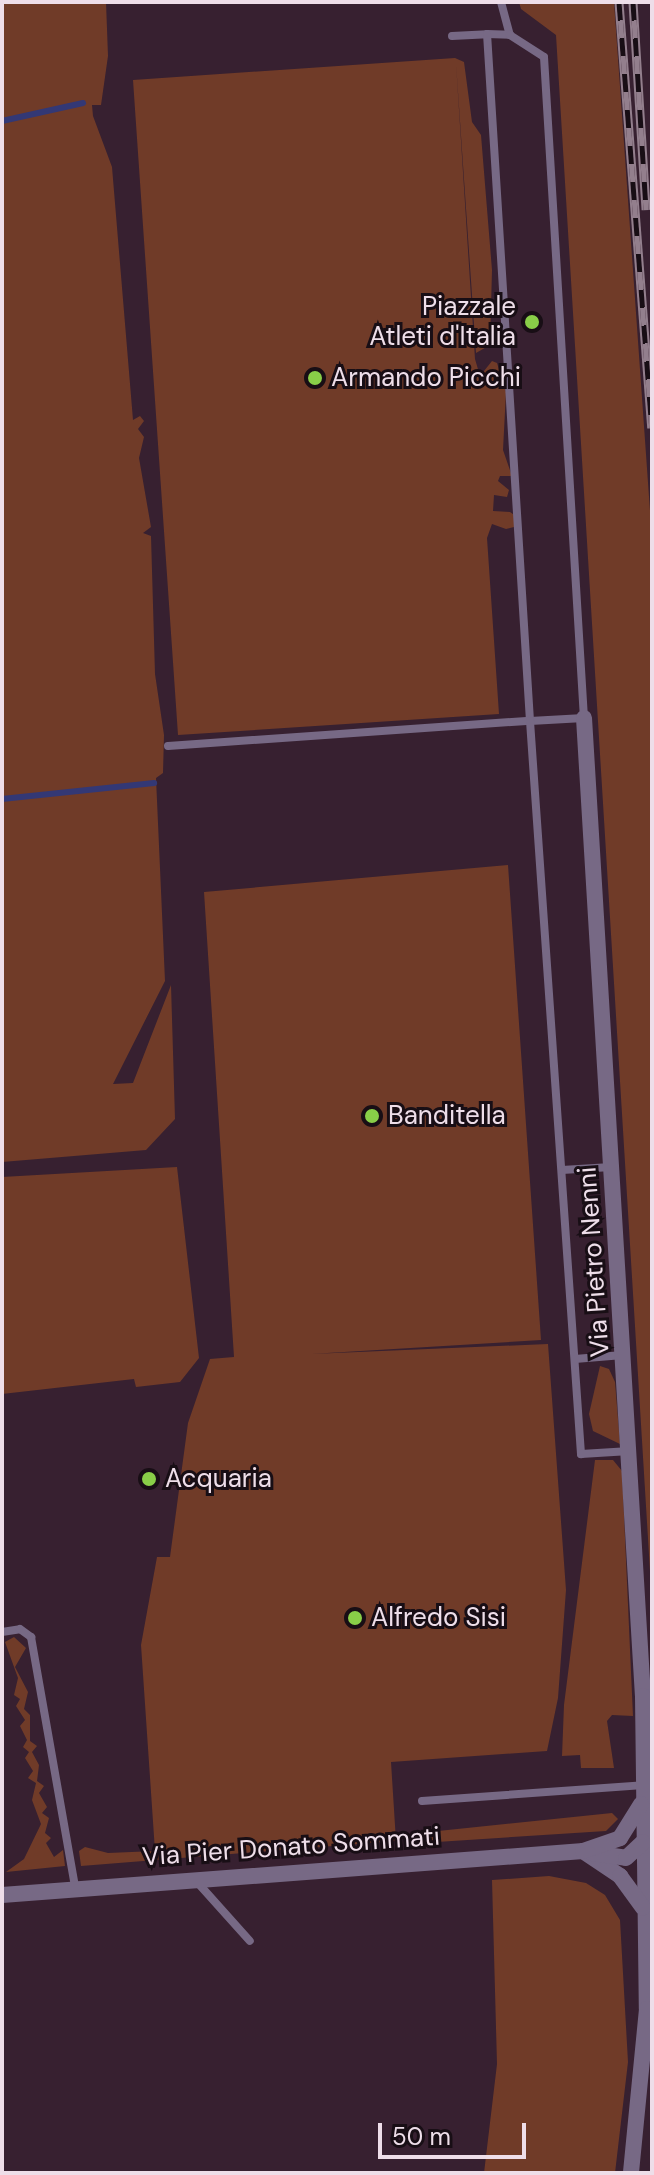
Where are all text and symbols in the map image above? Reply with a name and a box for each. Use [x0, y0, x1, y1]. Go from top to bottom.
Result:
place label: Piazzale Atleti d'Italia [369, 291, 516, 352]
marker: Piazzale Atleti d'Italia [523, 313, 541, 331]
place label: Armando Picchi [331, 362, 521, 394]
marker: Armando Picchi [306, 369, 324, 387]
place label: Banditella [388, 1100, 506, 1132]
marker: Banditella [363, 1107, 381, 1125]
street label: Via Pietro Nenni [572, 1166, 616, 1358]
place label: Acquaria [165, 1463, 272, 1495]
marker: Acquaria [140, 1470, 158, 1488]
place label: Alfredo Sisi [371, 1602, 506, 1634]
marker: Alfredo Sisi [346, 1609, 364, 1627]
street label: Via Pier Donato Sommati [141, 1821, 441, 1873]
scale bar [382, 2107, 530, 2157]
text: 50 m [392, 2121, 451, 2152]

